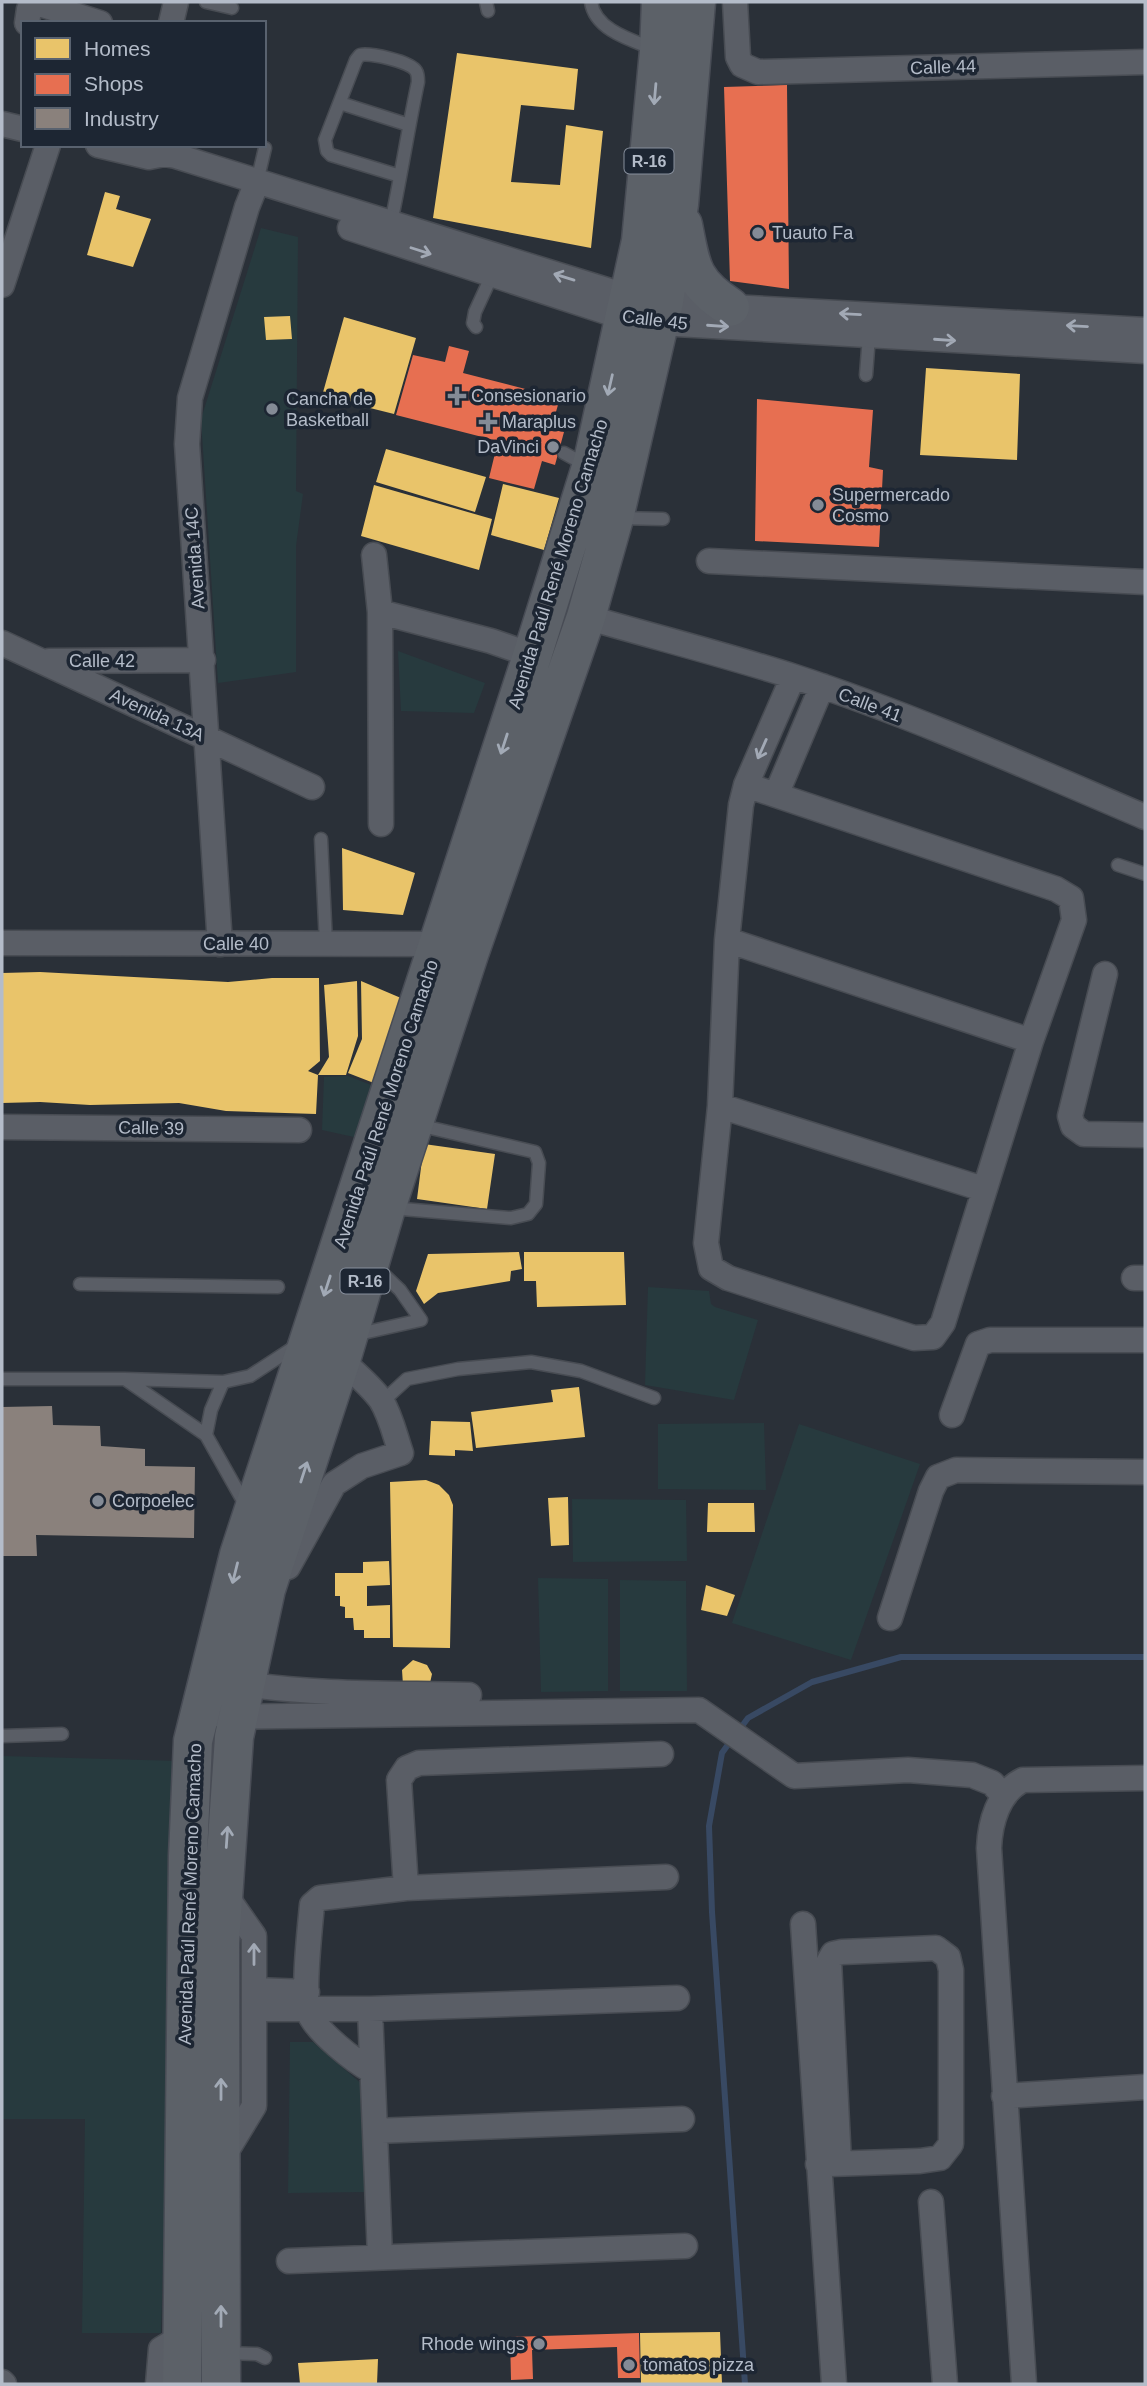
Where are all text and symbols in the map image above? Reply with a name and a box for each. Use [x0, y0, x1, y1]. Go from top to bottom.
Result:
legend [21, 21, 266, 147]
text: Homes [84, 37, 151, 60]
street label: Calle 44 [910, 56, 976, 78]
text: Shops [84, 72, 144, 95]
one-way arrow [648, 82, 661, 105]
text: Industry [84, 107, 159, 130]
road number: R-16 [624, 148, 674, 174]
place label: Tuauto Fa [772, 223, 854, 243]
marker: Tuauto Fa [750, 225, 766, 241]
one-way arrow [409, 246, 431, 258]
one-way arrow [553, 270, 575, 283]
street label: Calle 45 [621, 306, 689, 334]
one-way arrow [839, 307, 862, 320]
one-way arrow [1066, 319, 1089, 332]
one-way arrow [706, 320, 729, 333]
one-way arrow [933, 334, 955, 347]
one-way arrow [603, 373, 616, 396]
place label: Consesionario [471, 386, 586, 406]
marker: Consesionario [449, 388, 465, 404]
place label: Cancha de Basketball [286, 389, 373, 430]
marker: Cancha de Basketball [264, 401, 280, 417]
place label: Maraplus [502, 412, 576, 432]
marker: Maraplus [480, 414, 496, 430]
street label: Avenida Paúl René Moreno Camacho [504, 417, 612, 711]
place label: DaVinci [477, 437, 539, 457]
marker: DaVinci [545, 439, 561, 455]
place label: Supermercado Cosmo [832, 485, 950, 526]
marker: Supermercado Cosmo [810, 497, 826, 513]
street label: Avenida 14C [181, 506, 209, 610]
street label: Calle 42 [69, 651, 135, 671]
street label: Avenida 13A [107, 684, 207, 746]
street label: Calle 41 [836, 684, 904, 726]
one-way arrow [496, 732, 509, 754]
one-way arrow [755, 738, 768, 759]
street label: Calle 40 [203, 934, 269, 954]
street label: Avenida Paúl René Moreno Camacho [330, 957, 442, 1251]
street label: Calle 39 [118, 1117, 184, 1139]
road number: R-16 [340, 1268, 390, 1294]
one-way arrow [319, 1275, 332, 1297]
one-way arrow [298, 1461, 311, 1483]
place label: Corpoelec [112, 1491, 194, 1511]
marker: Corpoelec [90, 1493, 106, 1509]
one-way arrow [228, 1561, 241, 1584]
street label: Avenida Paúl René Moreno Camacho [175, 1743, 205, 2045]
one-way arrow [221, 1826, 234, 1848]
one-way arrow [247, 1943, 261, 1966]
one-way arrow [214, 2077, 228, 2100]
one-way arrow [214, 2305, 228, 2328]
place label: Rhode wings [421, 2334, 525, 2354]
marker: Rhode wings [531, 2336, 547, 2352]
place label: tomatos pizza [643, 2355, 755, 2375]
marker: tomatos pizza [621, 2357, 637, 2373]

